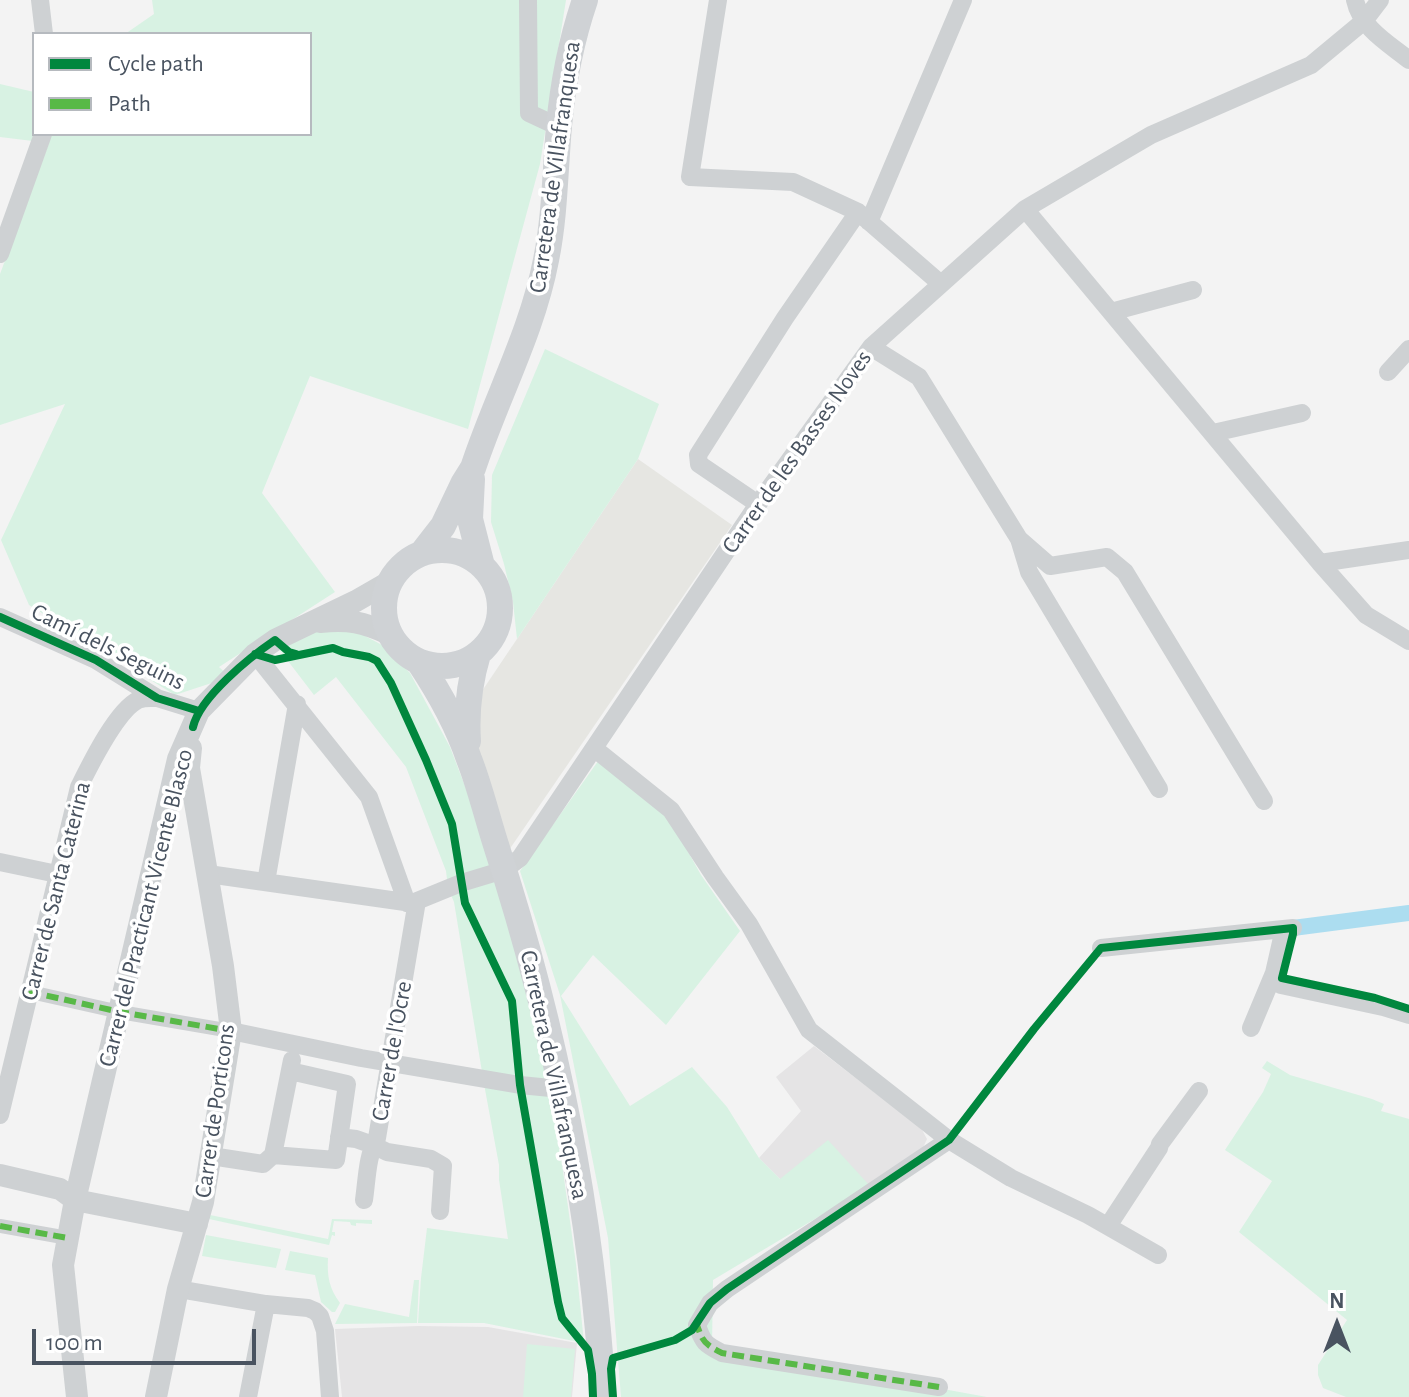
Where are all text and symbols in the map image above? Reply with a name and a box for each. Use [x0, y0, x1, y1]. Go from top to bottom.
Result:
legend [32, 32, 312, 136]
street label: Carretera de Villafranquesa [523, 39, 587, 295]
text: Cycle path [108, 52, 204, 76]
text: Path [108, 92, 151, 116]
street label: Carrer de les Basses Noves [716, 345, 878, 559]
street label: Camí dels Seguins [27, 597, 189, 697]
street label: Carrer del Practicant Vicente Blasco [93, 746, 199, 1070]
street label: Carrer de Santa Caterina [15, 778, 97, 1004]
street label: Carretera de Villafranquesa [514, 948, 594, 1202]
street label: Carrer de l'Ocre [366, 979, 418, 1123]
street label: Carrer de Porticons [189, 1022, 241, 1200]
north arrow [1297, 1285, 1377, 1365]
text: N [1329, 1290, 1345, 1312]
scale bar [36, 1313, 260, 1363]
text: 100 m [46, 1331, 103, 1355]

